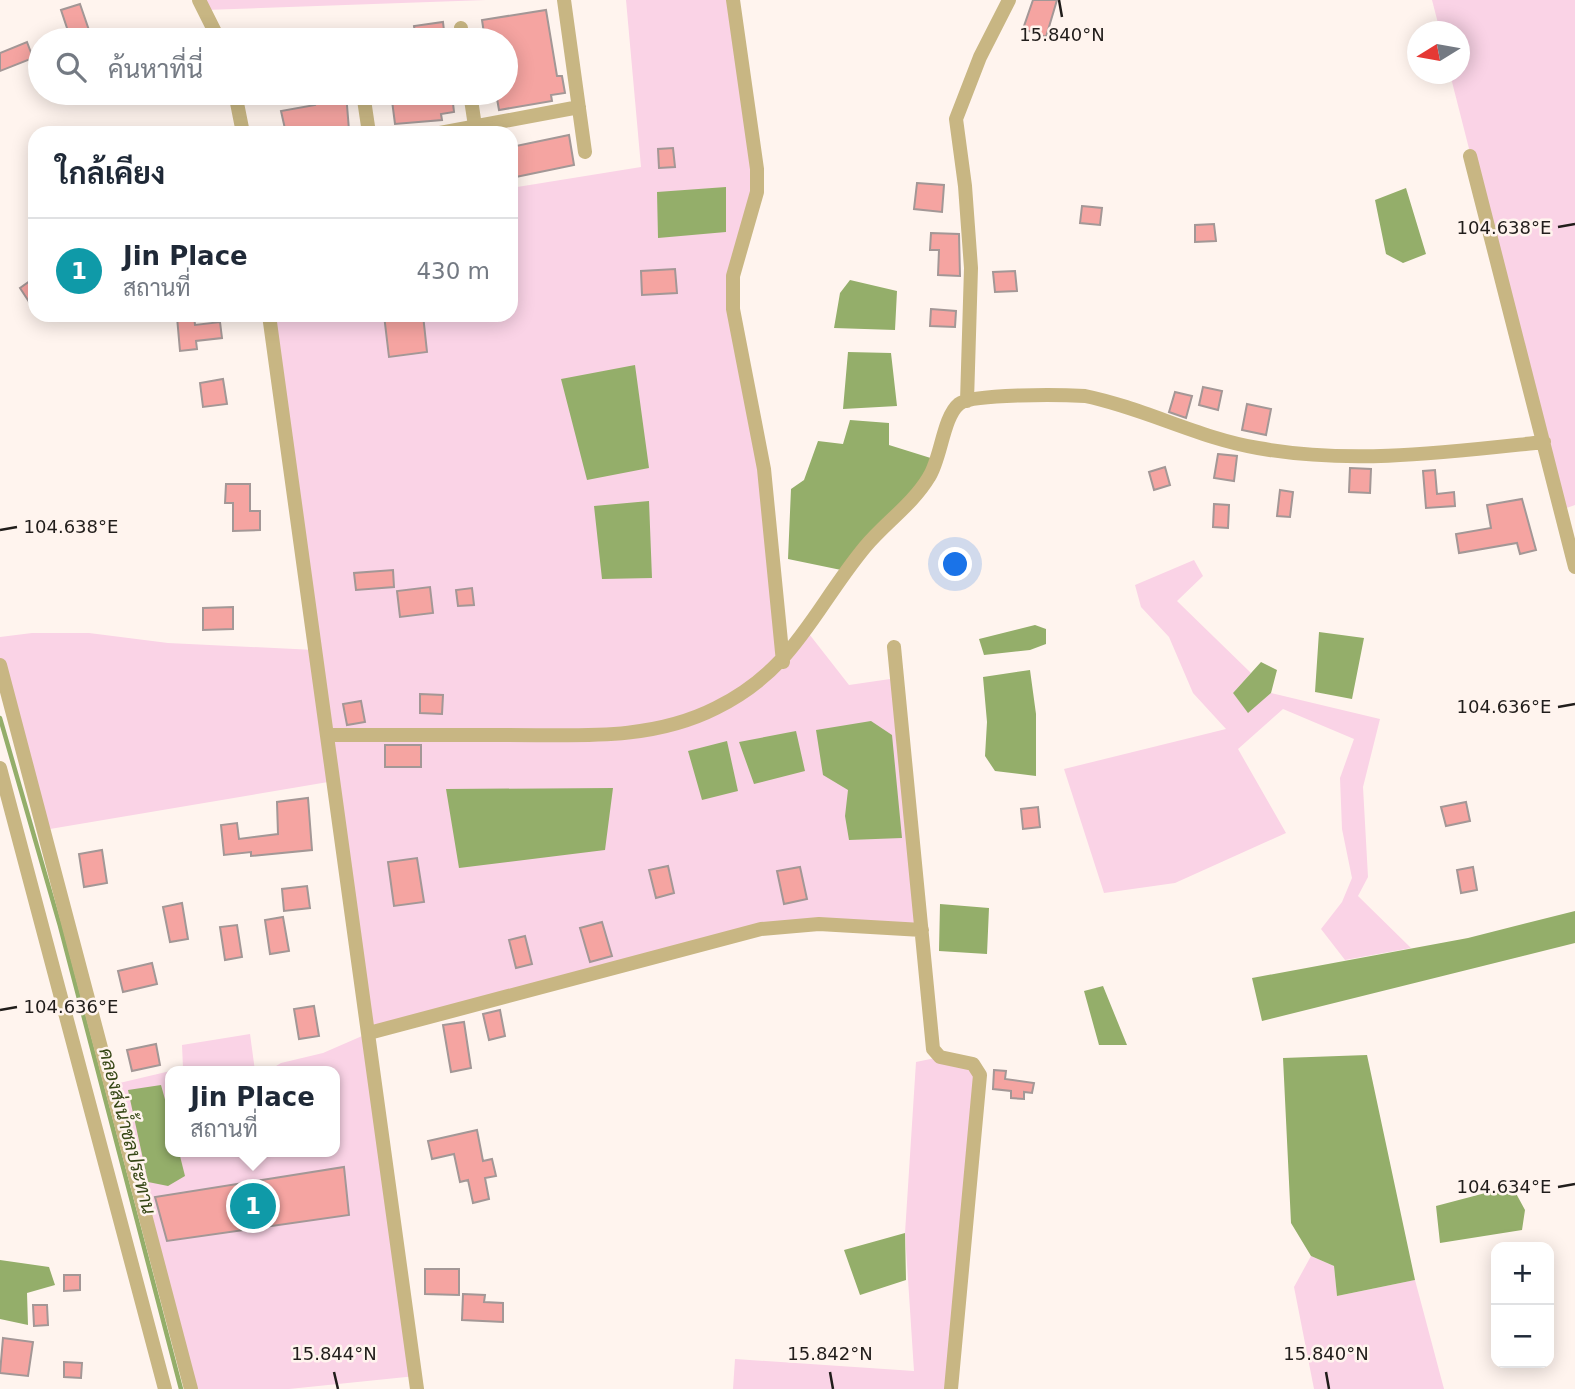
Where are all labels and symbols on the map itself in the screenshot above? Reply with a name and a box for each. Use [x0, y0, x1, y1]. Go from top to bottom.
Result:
north arrow [1407, 21, 1470, 84]
text: 15.840°N [1019, 24, 1105, 45]
text: 104.638°E [1457, 217, 1551, 238]
text: 104.638°E [24, 516, 118, 537]
your location [938, 547, 972, 581]
text: 104.636°E [1457, 696, 1551, 717]
text: 104.636°E [24, 996, 118, 1017]
water label: คลองส่งน้ำชลประทาน [95, 1044, 165, 1217]
text: 104.634°E [1457, 1176, 1551, 1197]
pin: 1 [230, 1180, 276, 1232]
text: 15.844°N [291, 1343, 377, 1364]
text: 15.842°N [787, 1343, 873, 1364]
text: 15.840°N [1283, 1343, 1369, 1364]

